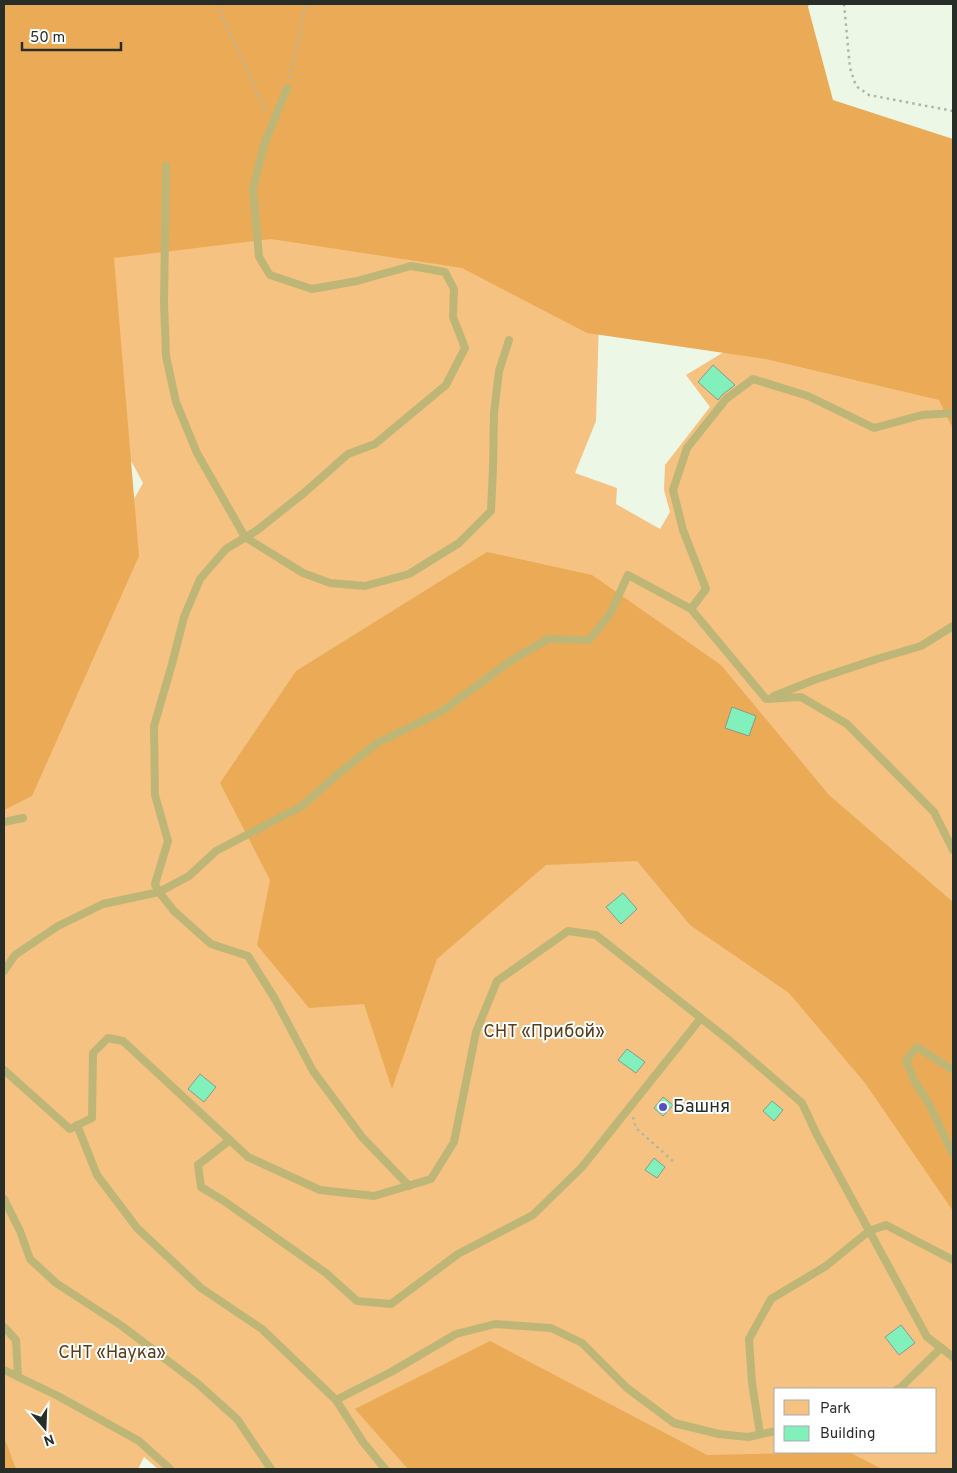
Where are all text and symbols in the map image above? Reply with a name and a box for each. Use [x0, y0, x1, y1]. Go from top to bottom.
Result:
scale bar [22, 20, 121, 52]
text: 50 m [30, 29, 65, 48]
park label: СНТ «Прибой» [483, 1021, 605, 1044]
place label: Башня [673, 1096, 730, 1119]
marker: Башня [657, 1101, 669, 1113]
park label: СНТ «Наука» [58, 1342, 166, 1365]
legend [774, 1388, 937, 1453]
text: Park [820, 1400, 851, 1419]
north arrow [20, 1403, 70, 1453]
text: Building [820, 1425, 875, 1444]
text: N [41, 1429, 56, 1449]

